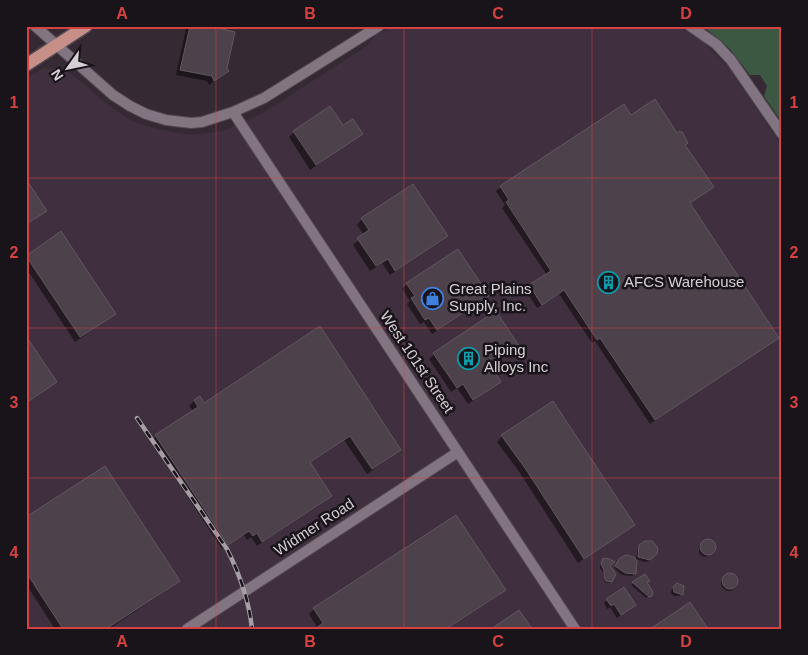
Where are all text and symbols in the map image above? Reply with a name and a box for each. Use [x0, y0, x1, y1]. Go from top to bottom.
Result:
text: A [116, 5, 128, 22]
text: B [304, 5, 316, 22]
text: C [492, 5, 504, 22]
text: D [680, 5, 692, 22]
north arrow [42, 42, 92, 92]
text: N [48, 66, 67, 84]
text: 1 [10, 94, 19, 111]
text: 1 [790, 94, 799, 111]
text: 2 [10, 244, 19, 261]
text: 2 [790, 244, 799, 261]
building icon: AFCS Warehouse [596, 270, 620, 294]
place label: AFCS Warehouse [624, 273, 744, 290]
place label: Great Plains Supply, Inc. [449, 280, 532, 314]
shop icon: Great Plains Supply, Inc. [421, 286, 445, 310]
street label: West 101st Street [377, 308, 458, 416]
place label: Piping Alloys Inc [484, 341, 549, 375]
building icon: Piping Alloys Inc [456, 347, 480, 371]
text: 3 [10, 394, 19, 411]
text: 3 [790, 394, 799, 411]
street label: Widmer Road [271, 494, 357, 559]
text: 4 [10, 544, 19, 561]
text: 4 [790, 544, 799, 561]
text: A [116, 633, 128, 650]
text: B [304, 633, 316, 650]
text: C [492, 633, 504, 650]
text: D [680, 633, 692, 650]

